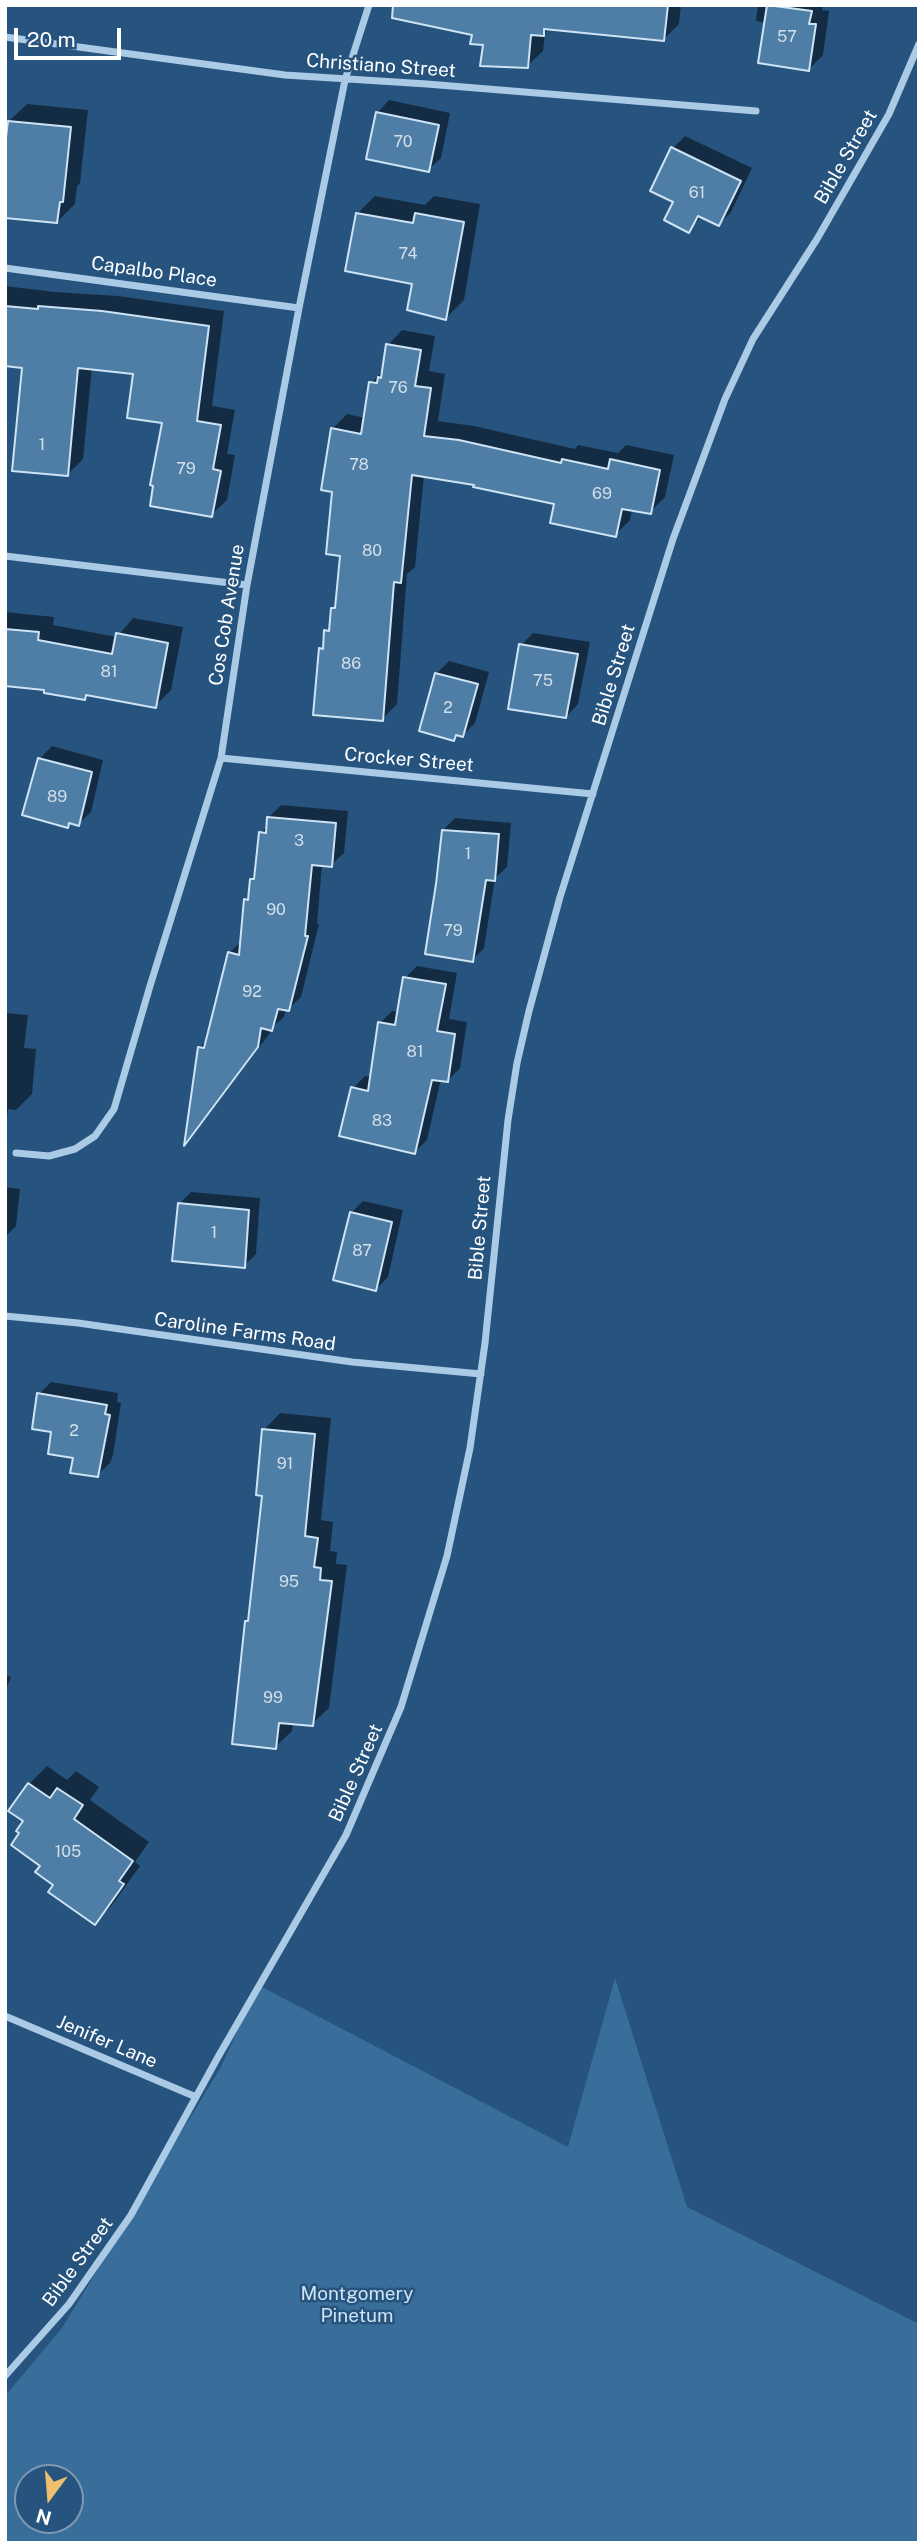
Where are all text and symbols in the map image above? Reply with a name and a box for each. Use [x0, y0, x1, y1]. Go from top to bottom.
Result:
scale bar [18, 14, 124, 58]
text: 20 m [27, 27, 76, 52]
house number: 57 [777, 27, 797, 47]
street label: Christiano Street [305, 49, 457, 83]
street label: Bible Street [810, 106, 882, 208]
house number: 70 [393, 132, 413, 152]
house number: 61 [689, 183, 705, 203]
house number: 74 [398, 244, 418, 264]
street label: Capalbo Place [90, 252, 218, 292]
house number: 76 [388, 378, 408, 398]
house number: 1 [39, 435, 45, 455]
house number: 78 [349, 455, 369, 475]
house number: 79 [176, 459, 196, 479]
house number: 69 [592, 484, 612, 504]
house number: 80 [362, 541, 382, 561]
street label: Cos Cob Avenue [205, 543, 249, 687]
street label: Bible Street [588, 621, 640, 729]
house number: 86 [341, 654, 361, 674]
house number: 81 [101, 662, 117, 682]
house number: 75 [533, 671, 553, 691]
house number: 2 [443, 698, 453, 718]
street label: Crocker Street [343, 743, 475, 777]
house number: 89 [47, 787, 67, 807]
house number: 3 [294, 831, 304, 851]
house number: 1 [465, 844, 471, 864]
house number: 90 [266, 900, 286, 920]
house number: 79 [443, 921, 463, 941]
house number: 92 [242, 982, 262, 1002]
house number: 81 [407, 1042, 423, 1062]
house number: 83 [372, 1111, 392, 1131]
street label: Bible Street [464, 1175, 496, 1281]
house number: 1 [211, 1223, 217, 1243]
house number: 87 [352, 1241, 372, 1261]
street label: Caroline Farms Road [153, 1308, 337, 1356]
house number: 2 [69, 1421, 79, 1441]
house number: 91 [277, 1454, 293, 1474]
house number: 95 [279, 1572, 299, 1592]
house number: 99 [263, 1688, 283, 1708]
street label: Bible Street [324, 1720, 388, 1826]
house number: 105 [55, 1842, 81, 1862]
street label: Jenifer Lane [53, 2011, 161, 2073]
street label: Bible Street [38, 2213, 118, 2311]
park label: Montgomery Pinetum [301, 2283, 413, 2327]
north arrow [14, 2464, 84, 2534]
text: N [34, 2505, 54, 2530]

